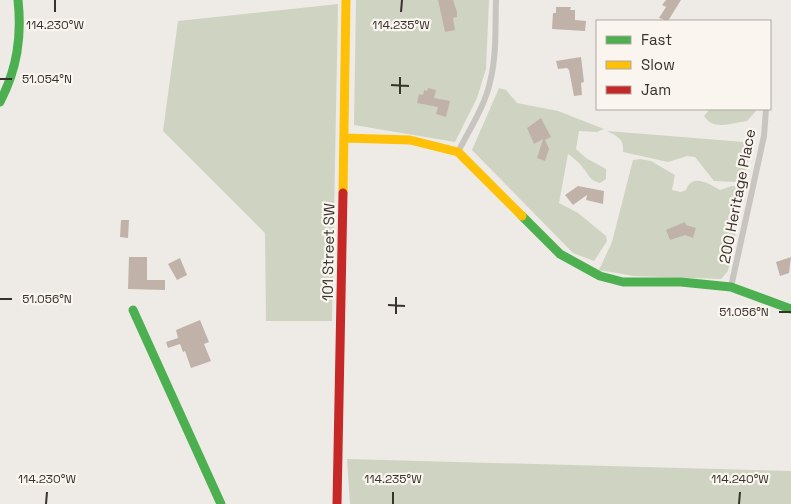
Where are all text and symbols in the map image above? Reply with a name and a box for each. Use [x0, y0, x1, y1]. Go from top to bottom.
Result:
text: 114.230°W [26, 17, 84, 33]
text: 114.235°W [372, 17, 430, 33]
legend [596, 20, 771, 110]
text: Fast [641, 30, 672, 49]
text: Slow [641, 55, 675, 74]
text: 51.054°N [22, 71, 72, 87]
text: Jam [641, 80, 671, 99]
street label: 200 Heritage Place [715, 127, 759, 265]
street label: 101 Street SW [318, 203, 338, 301]
text: 51.056°N [22, 291, 72, 307]
text: 51.056°N [719, 304, 769, 320]
text: 114.230°W [18, 471, 76, 487]
text: 114.235°W [364, 471, 422, 487]
text: 114.240°W [711, 471, 769, 487]

